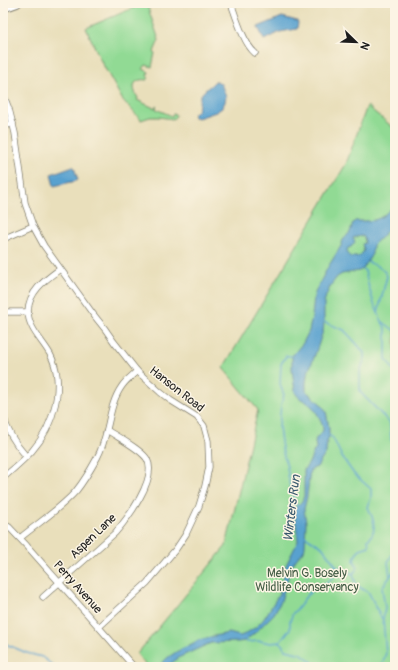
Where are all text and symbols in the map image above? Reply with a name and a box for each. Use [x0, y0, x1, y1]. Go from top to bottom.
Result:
north arrow [336, 22, 376, 62]
text: N [357, 40, 372, 52]
street label: Hanson Road [146, 363, 207, 415]
water label: Winters Run [280, 473, 304, 542]
street label: Aspen Lane [67, 511, 120, 562]
street label: Perry Avenue [50, 558, 105, 617]
park label: Melvin G. Bosely Wildlife Conservancy [255, 566, 359, 595]

